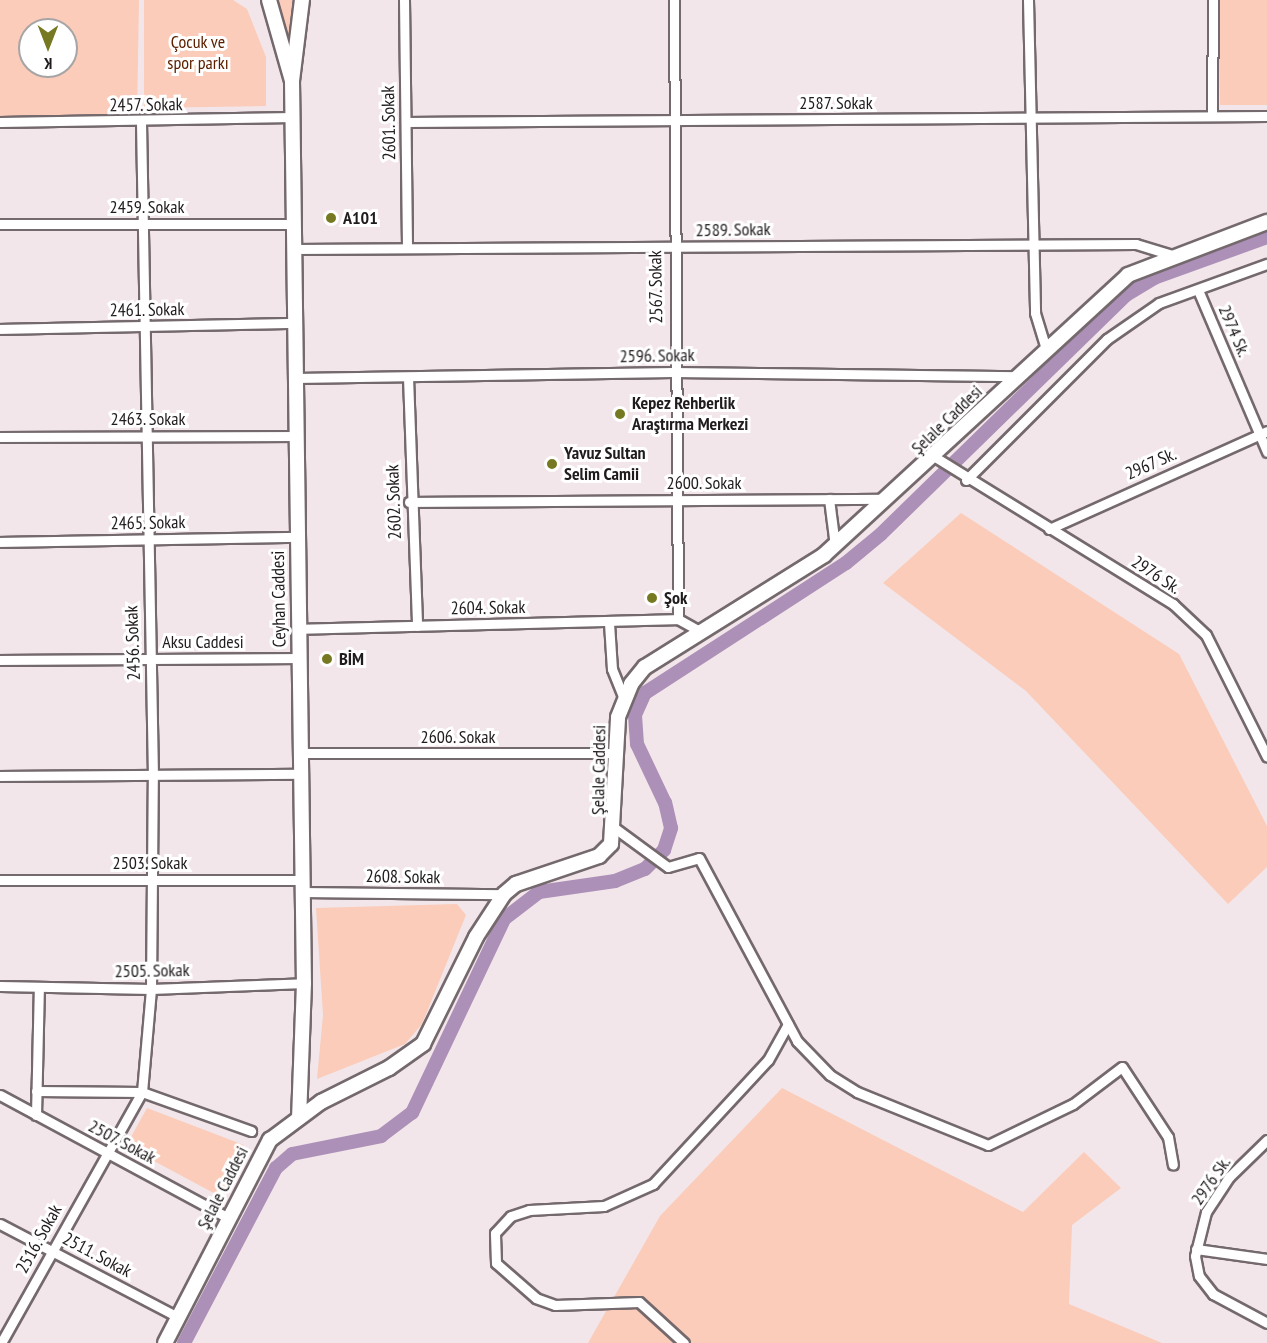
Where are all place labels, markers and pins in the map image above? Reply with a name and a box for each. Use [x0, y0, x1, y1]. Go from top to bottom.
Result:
place label: A101 [343, 207, 378, 229]
marker: A101 [324, 211, 338, 225]
place label: Kepez Rehberlik Araştırma Merkezi [632, 393, 748, 436]
marker: Kepez Rehberlik Araştırma Merkezi [613, 407, 627, 421]
place label: Yavuz Sultan Selim Camii [564, 443, 646, 486]
marker: Yavuz Sultan Selim Camii [545, 457, 559, 471]
place label: Şok [664, 587, 687, 609]
marker: Şok [645, 591, 659, 605]
place label: BİM [339, 648, 364, 670]
marker: BİM [320, 652, 334, 666]

